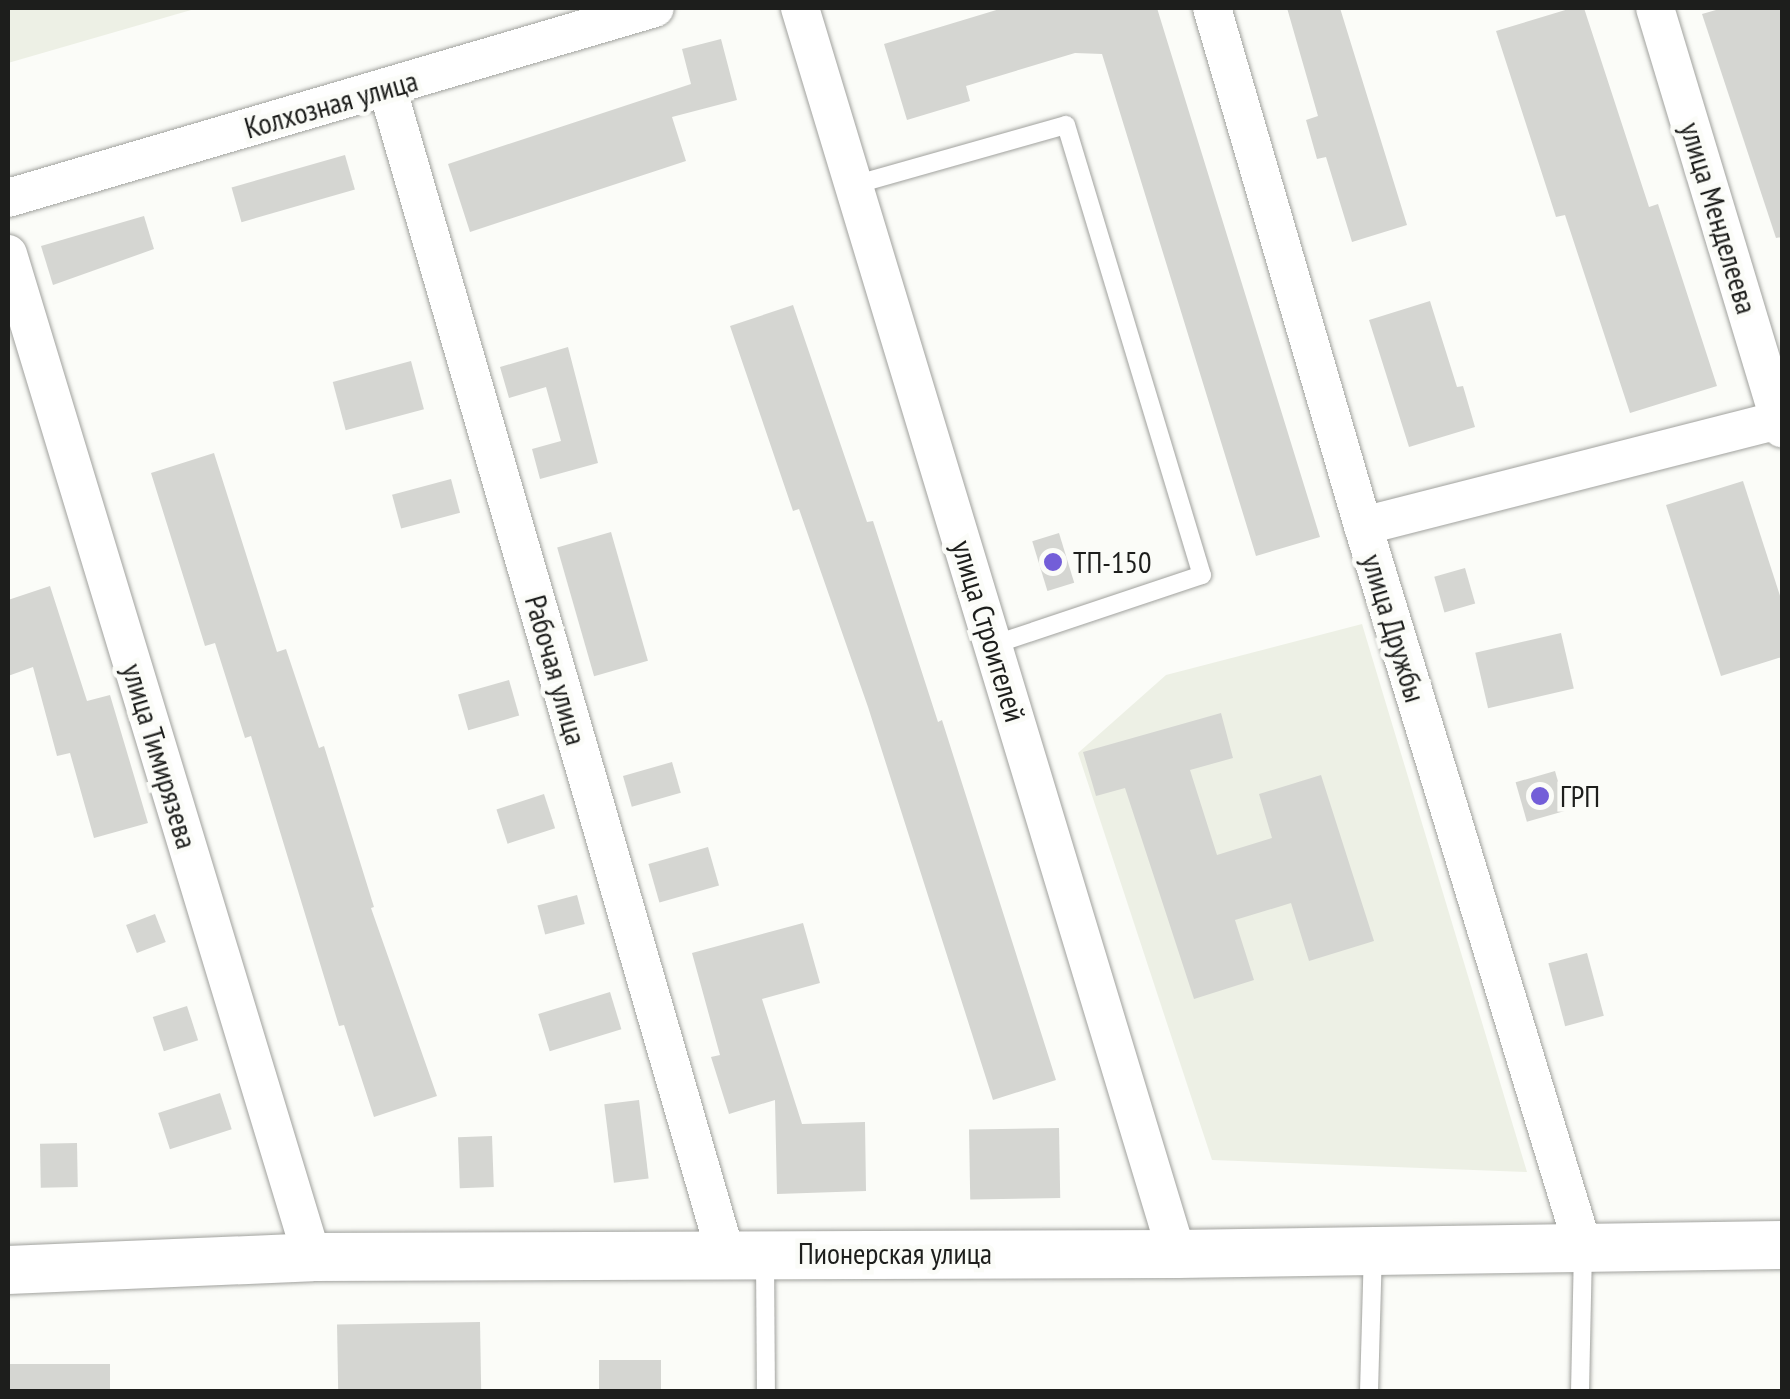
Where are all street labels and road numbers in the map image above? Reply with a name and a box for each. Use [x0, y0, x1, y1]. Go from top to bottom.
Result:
street label: Колхозная улица [240, 62, 422, 146]
street label: улица Менделеева [1673, 118, 1765, 318]
street label: улица Строителей [944, 536, 1034, 726]
street label: улица Дружбы [1354, 549, 1434, 707]
street label: Рабочая улица [517, 591, 595, 749]
street label: улица Тимирязева [115, 659, 205, 853]
street label: Пионерская улица [798, 1235, 992, 1271]

